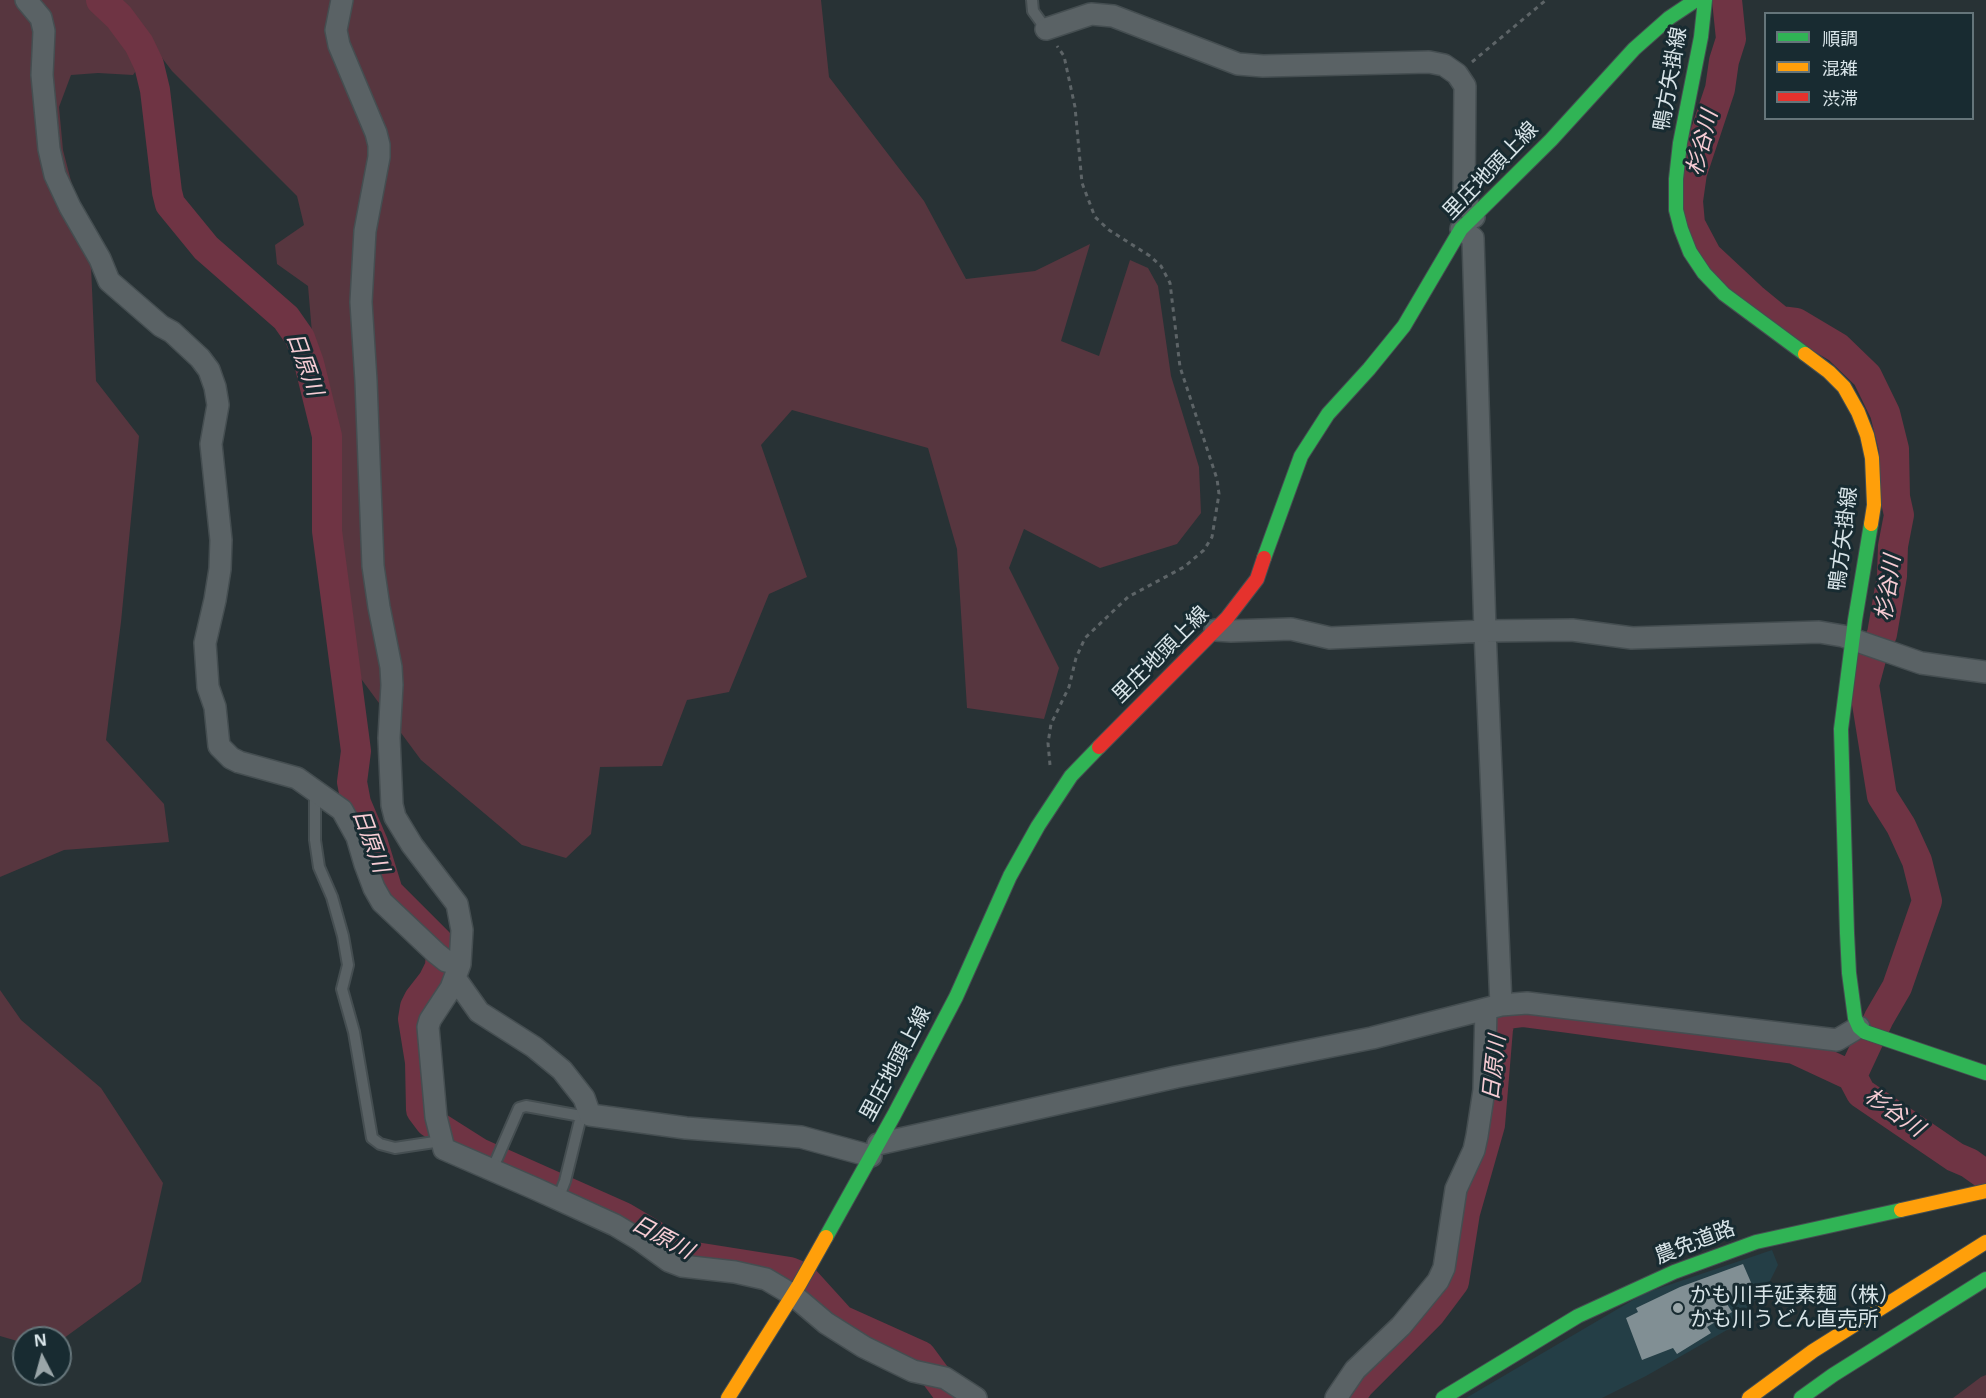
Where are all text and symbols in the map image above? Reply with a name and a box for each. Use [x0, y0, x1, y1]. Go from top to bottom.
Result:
legend [1764, 12, 1974, 120]
street label: 鴨方矢掛線 [1649, 25, 1693, 133]
text: 順調 [1822, 26, 1858, 50]
text: 混雑 [1822, 56, 1858, 80]
text: 渋滞 [1822, 86, 1858, 110]
water label: 杉谷川 [1682, 108, 1724, 178]
street label: 里庄地頭上線 [1438, 117, 1544, 225]
water label: 日原川 [280, 328, 328, 400]
street label: 鴨方矢掛線 [1825, 485, 1863, 593]
water label: 杉谷川 [1871, 553, 1907, 623]
street label: 里庄地頭上線 [1108, 602, 1214, 708]
water label: 日原川 [346, 805, 394, 877]
street label: 里庄地頭上線 [855, 1002, 937, 1126]
water label: 日原川 [1478, 1034, 1512, 1102]
water label: 杉谷川 [1859, 1083, 1929, 1143]
water label: 日原川 [627, 1211, 697, 1265]
street label: 農免道路 [1651, 1216, 1739, 1270]
place label: かも川手延素麺（株） かも川うどん直売所 [1690, 1283, 1900, 1333]
marker: かも川手延素麺（株） かも川うどん直売所 [1671, 1301, 1685, 1315]
north arrow [12, 1326, 72, 1386]
text: N [33, 1328, 48, 1352]

